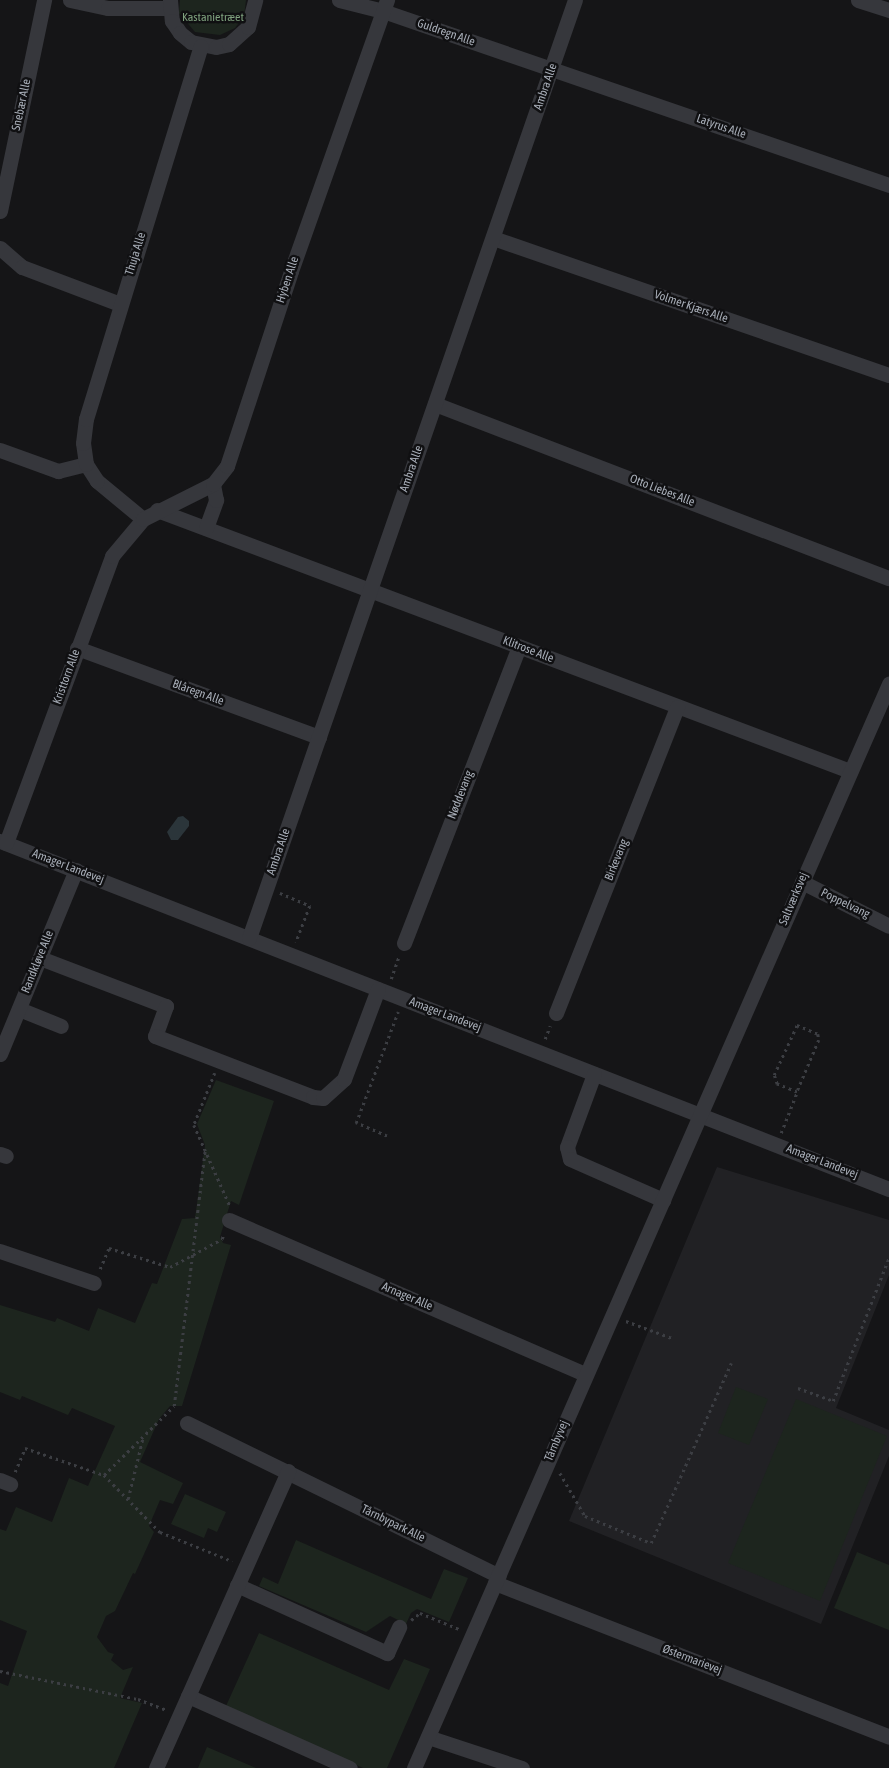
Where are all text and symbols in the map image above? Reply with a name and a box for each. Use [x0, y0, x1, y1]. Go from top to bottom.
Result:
park label: Kastanietræet [182, 11, 244, 25]
street label: Guldregn Alle [415, 16, 477, 50]
street label: Ambra Alle [531, 62, 561, 112]
street label: Snebær Alle [9, 78, 35, 132]
street label: Latyrus Alle [694, 112, 748, 142]
street label: Thuja Alle [123, 231, 149, 277]
street label: Hyben Alle [274, 255, 302, 305]
street label: Volmer Kjærs Alle [652, 288, 730, 326]
street label: Ambra Alle [397, 444, 427, 494]
street label: Otto Liebes Alle [627, 472, 697, 510]
street label: Klitrose Alle [501, 634, 555, 666]
street label: Kristtorn Alle [50, 648, 84, 706]
street label: Blåregn Alle [170, 677, 226, 709]
street label: Nøddevang [445, 769, 477, 821]
street label: Ambra Alle [264, 827, 294, 877]
street label: Birkevang [602, 837, 632, 883]
street label: Amager Landevej [30, 847, 106, 887]
street label: Saltværksvej [776, 870, 812, 928]
street label: Poppelvang [818, 886, 872, 922]
street label: Randkløve Alle [19, 929, 57, 995]
street label: Amager Landevej [407, 995, 483, 1035]
street label: Amager Landevej [784, 1142, 860, 1182]
street label: Arnager Alle [379, 1280, 435, 1314]
street label: Tårnbyvej [542, 1418, 572, 1464]
street label: Tårnbypark Alle [359, 1502, 427, 1546]
street label: Østermarievej [660, 1642, 724, 1678]

